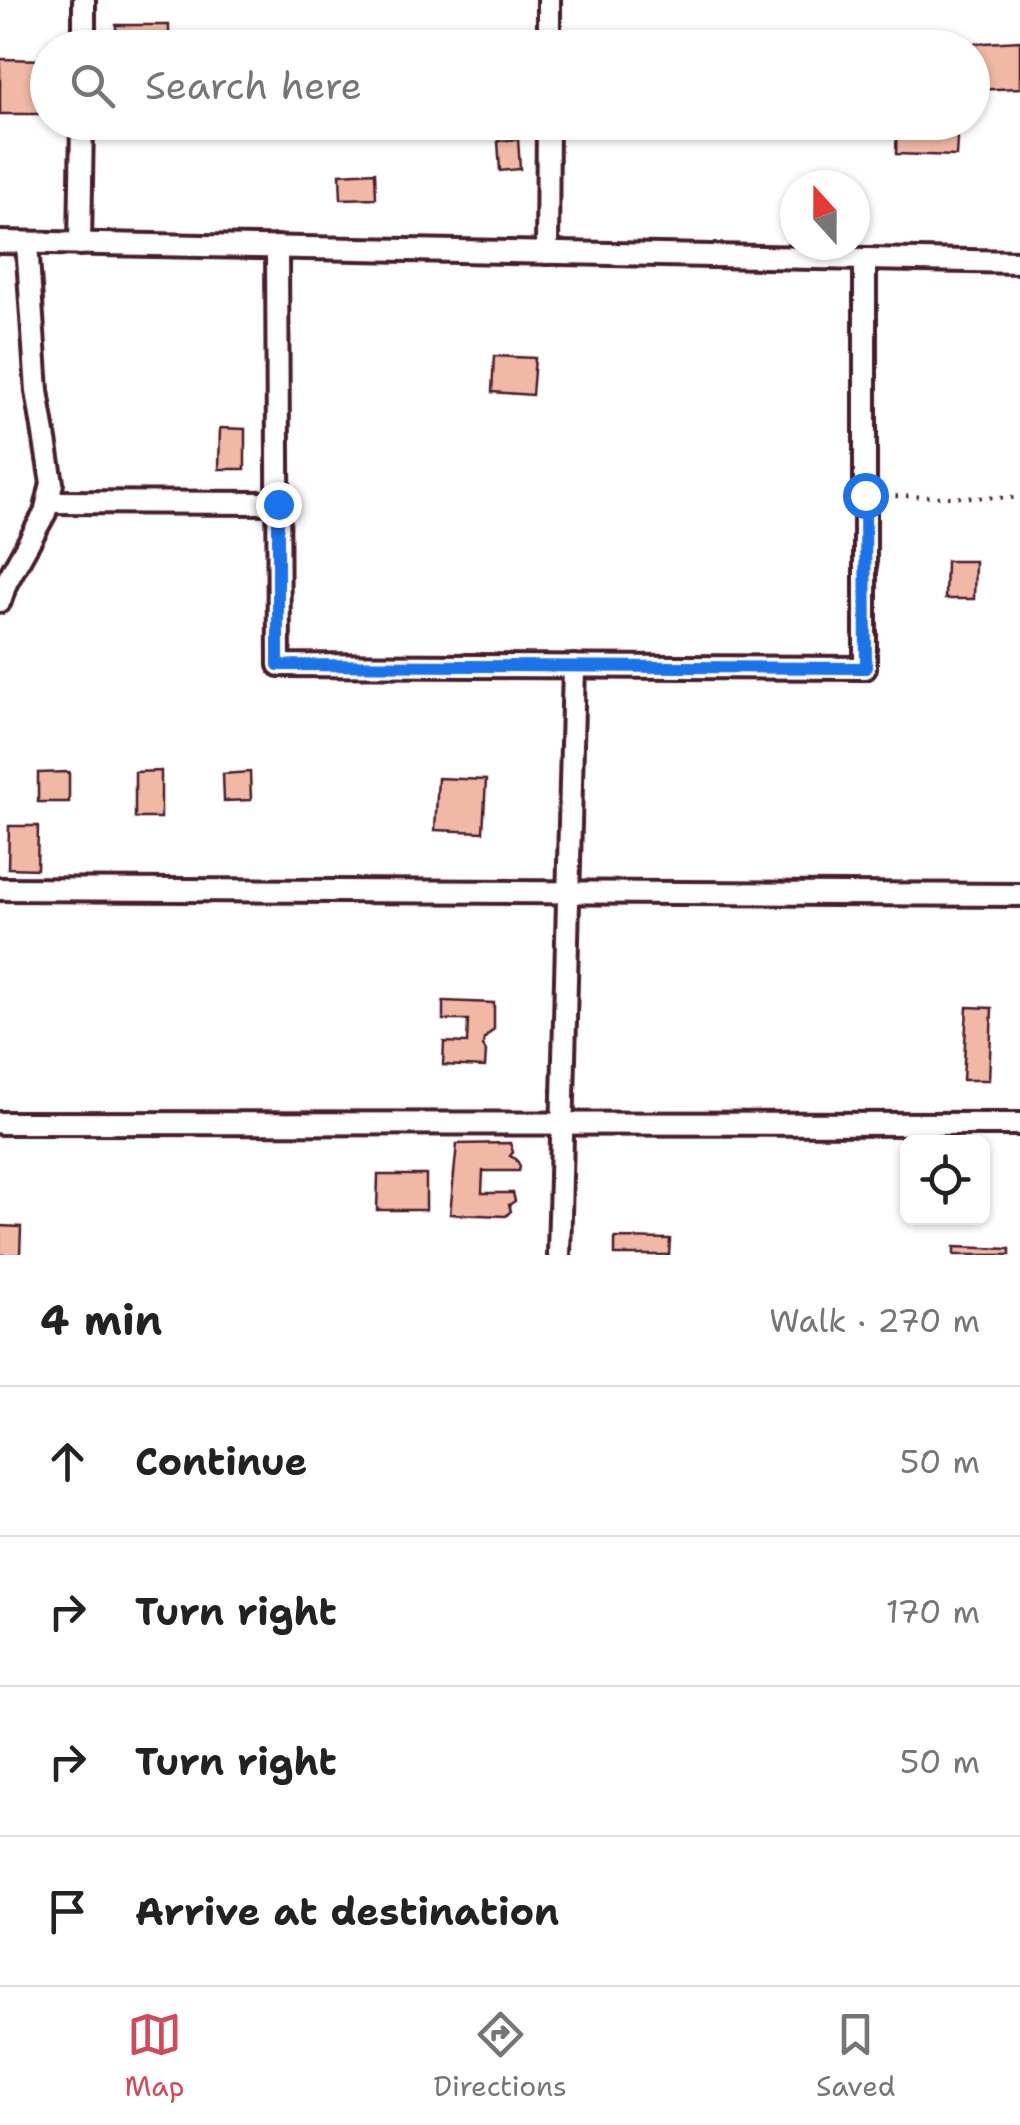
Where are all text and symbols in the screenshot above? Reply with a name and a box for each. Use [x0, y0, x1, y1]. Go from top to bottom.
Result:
search box [30, 30, 990, 140]
icon: search [65, 58, 120, 113]
text: Search here [145, 60, 362, 111]
north arrow [780, 170, 870, 260]
route start [843, 473, 889, 519]
route end [256, 482, 302, 528]
map controls [900, 1135, 990, 1225]
button: locate [900, 1135, 990, 1225]
text: 4 min [40, 1292, 162, 1348]
text: Walk · 270 m [769, 1299, 980, 1342]
icon: ahead [40, 1434, 95, 1489]
text: Continue [135, 1436, 307, 1487]
text: 50 m [900, 1440, 980, 1483]
icon: right [40, 1584, 95, 1639]
text: Turn right [135, 1586, 337, 1637]
text: 170 m [886, 1590, 980, 1633]
icon: right [40, 1734, 95, 1789]
text: Turn right [135, 1736, 337, 1787]
text: 50 m [900, 1740, 980, 1783]
icon: arrive [40, 1884, 95, 1939]
text: Arrive at destination [135, 1886, 559, 1937]
tab: Map [125, 2007, 184, 2105]
tab: Directions [433, 2007, 567, 2105]
tab: Saved [816, 2007, 895, 2105]

